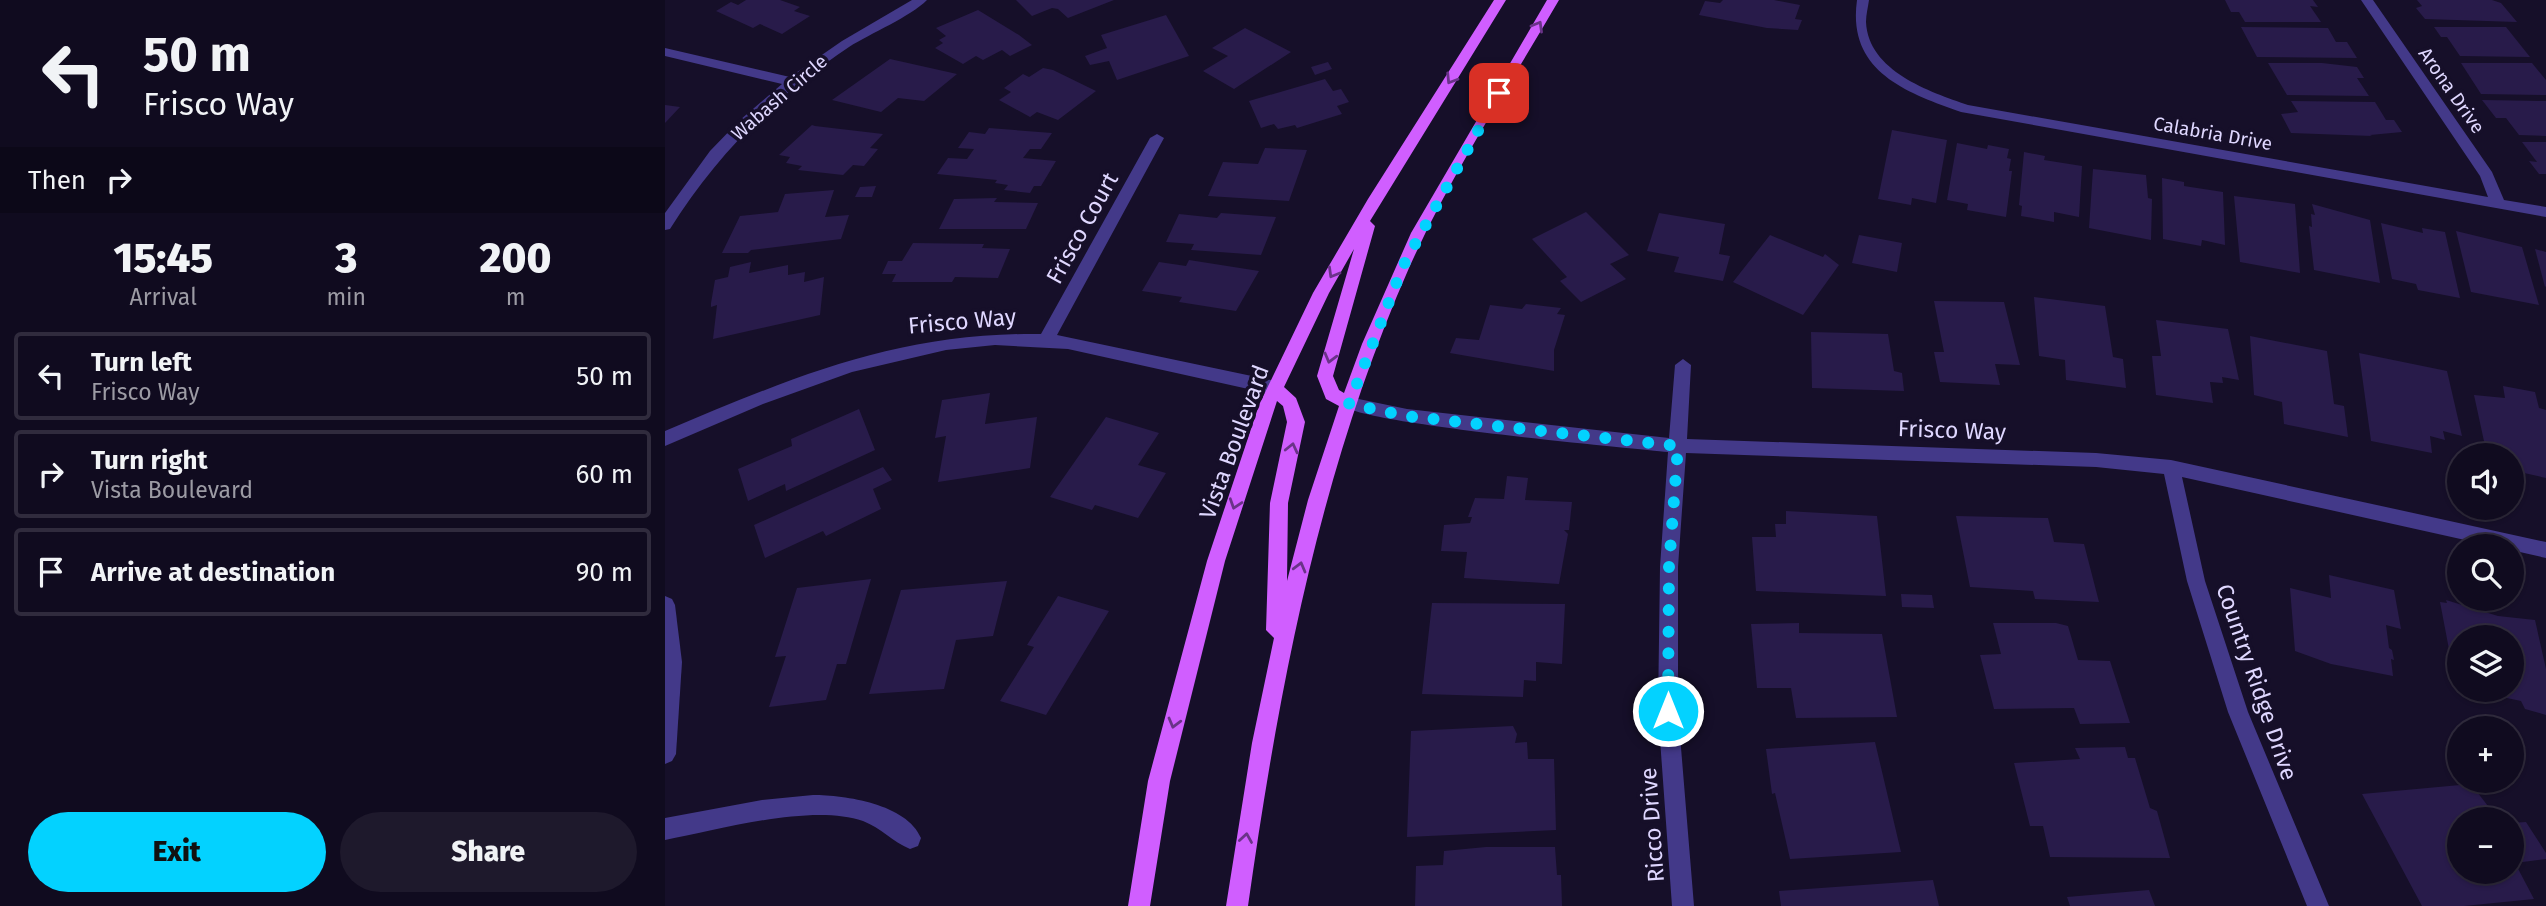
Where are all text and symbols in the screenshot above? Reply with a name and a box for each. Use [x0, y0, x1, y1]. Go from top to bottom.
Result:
one-way arrow [1530, 20, 1543, 33]
text: 50 m [143, 25, 251, 84]
icon: left [28, 28, 119, 119]
street label: Arona Drive [2414, 43, 2490, 138]
street label: Wabash Circle [727, 50, 832, 145]
pin [1469, 63, 1529, 123]
one-way arrow [1446, 71, 1459, 84]
icon: arrive [1480, 74, 1518, 112]
text: Frisco Way [143, 85, 294, 123]
street label: Calabria Drive [2152, 112, 2274, 155]
icon: right [100, 161, 138, 199]
text: Then [28, 165, 86, 196]
street label: Frisco Court [1040, 167, 1124, 289]
text: 15:45 [114, 233, 213, 283]
text: 3 [335, 233, 357, 283]
text: 200 [480, 233, 551, 283]
one-way arrow [1328, 265, 1341, 278]
text: Arrival [129, 283, 197, 311]
text: min [326, 283, 366, 311]
text: m [506, 283, 525, 311]
street label: Frisco Way [907, 302, 1018, 340]
text: Turn left [91, 347, 192, 378]
one-way arrow [1323, 352, 1338, 364]
icon: left [32, 357, 70, 395]
text: 50 m [576, 361, 633, 392]
street label: Vista Boulevard [1193, 361, 1275, 523]
text: Frisco Way [91, 378, 199, 406]
street label: Frisco Way [1897, 414, 2007, 446]
one-way arrow [1283, 442, 1298, 454]
map controls [2447, 443, 2524, 884]
button: sound [2447, 443, 2524, 520]
text: Turn right [91, 445, 208, 476]
icon: right [32, 455, 70, 493]
text: 60 m [575, 459, 633, 490]
text: Vista Boulevard [91, 476, 253, 504]
one-way arrow [1228, 498, 1243, 510]
button: search [2447, 534, 2524, 611]
icon: arrive [32, 553, 70, 591]
text: Arrive at destination [91, 557, 335, 588]
text: 90 m [576, 557, 633, 588]
one-way arrow [1292, 562, 1306, 574]
street label: Country Ridge Drive [2210, 580, 2304, 784]
button: layers [2447, 625, 2524, 702]
position arrow [1631, 674, 1705, 748]
button: + [2447, 716, 2524, 793]
one-way arrow [1168, 717, 1182, 729]
street label: Ricco Drive [1634, 767, 1670, 883]
button: − [2447, 807, 2524, 884]
button: Exit [28, 812, 326, 892]
button: Share [340, 812, 637, 892]
one-way arrow [1239, 833, 1254, 844]

